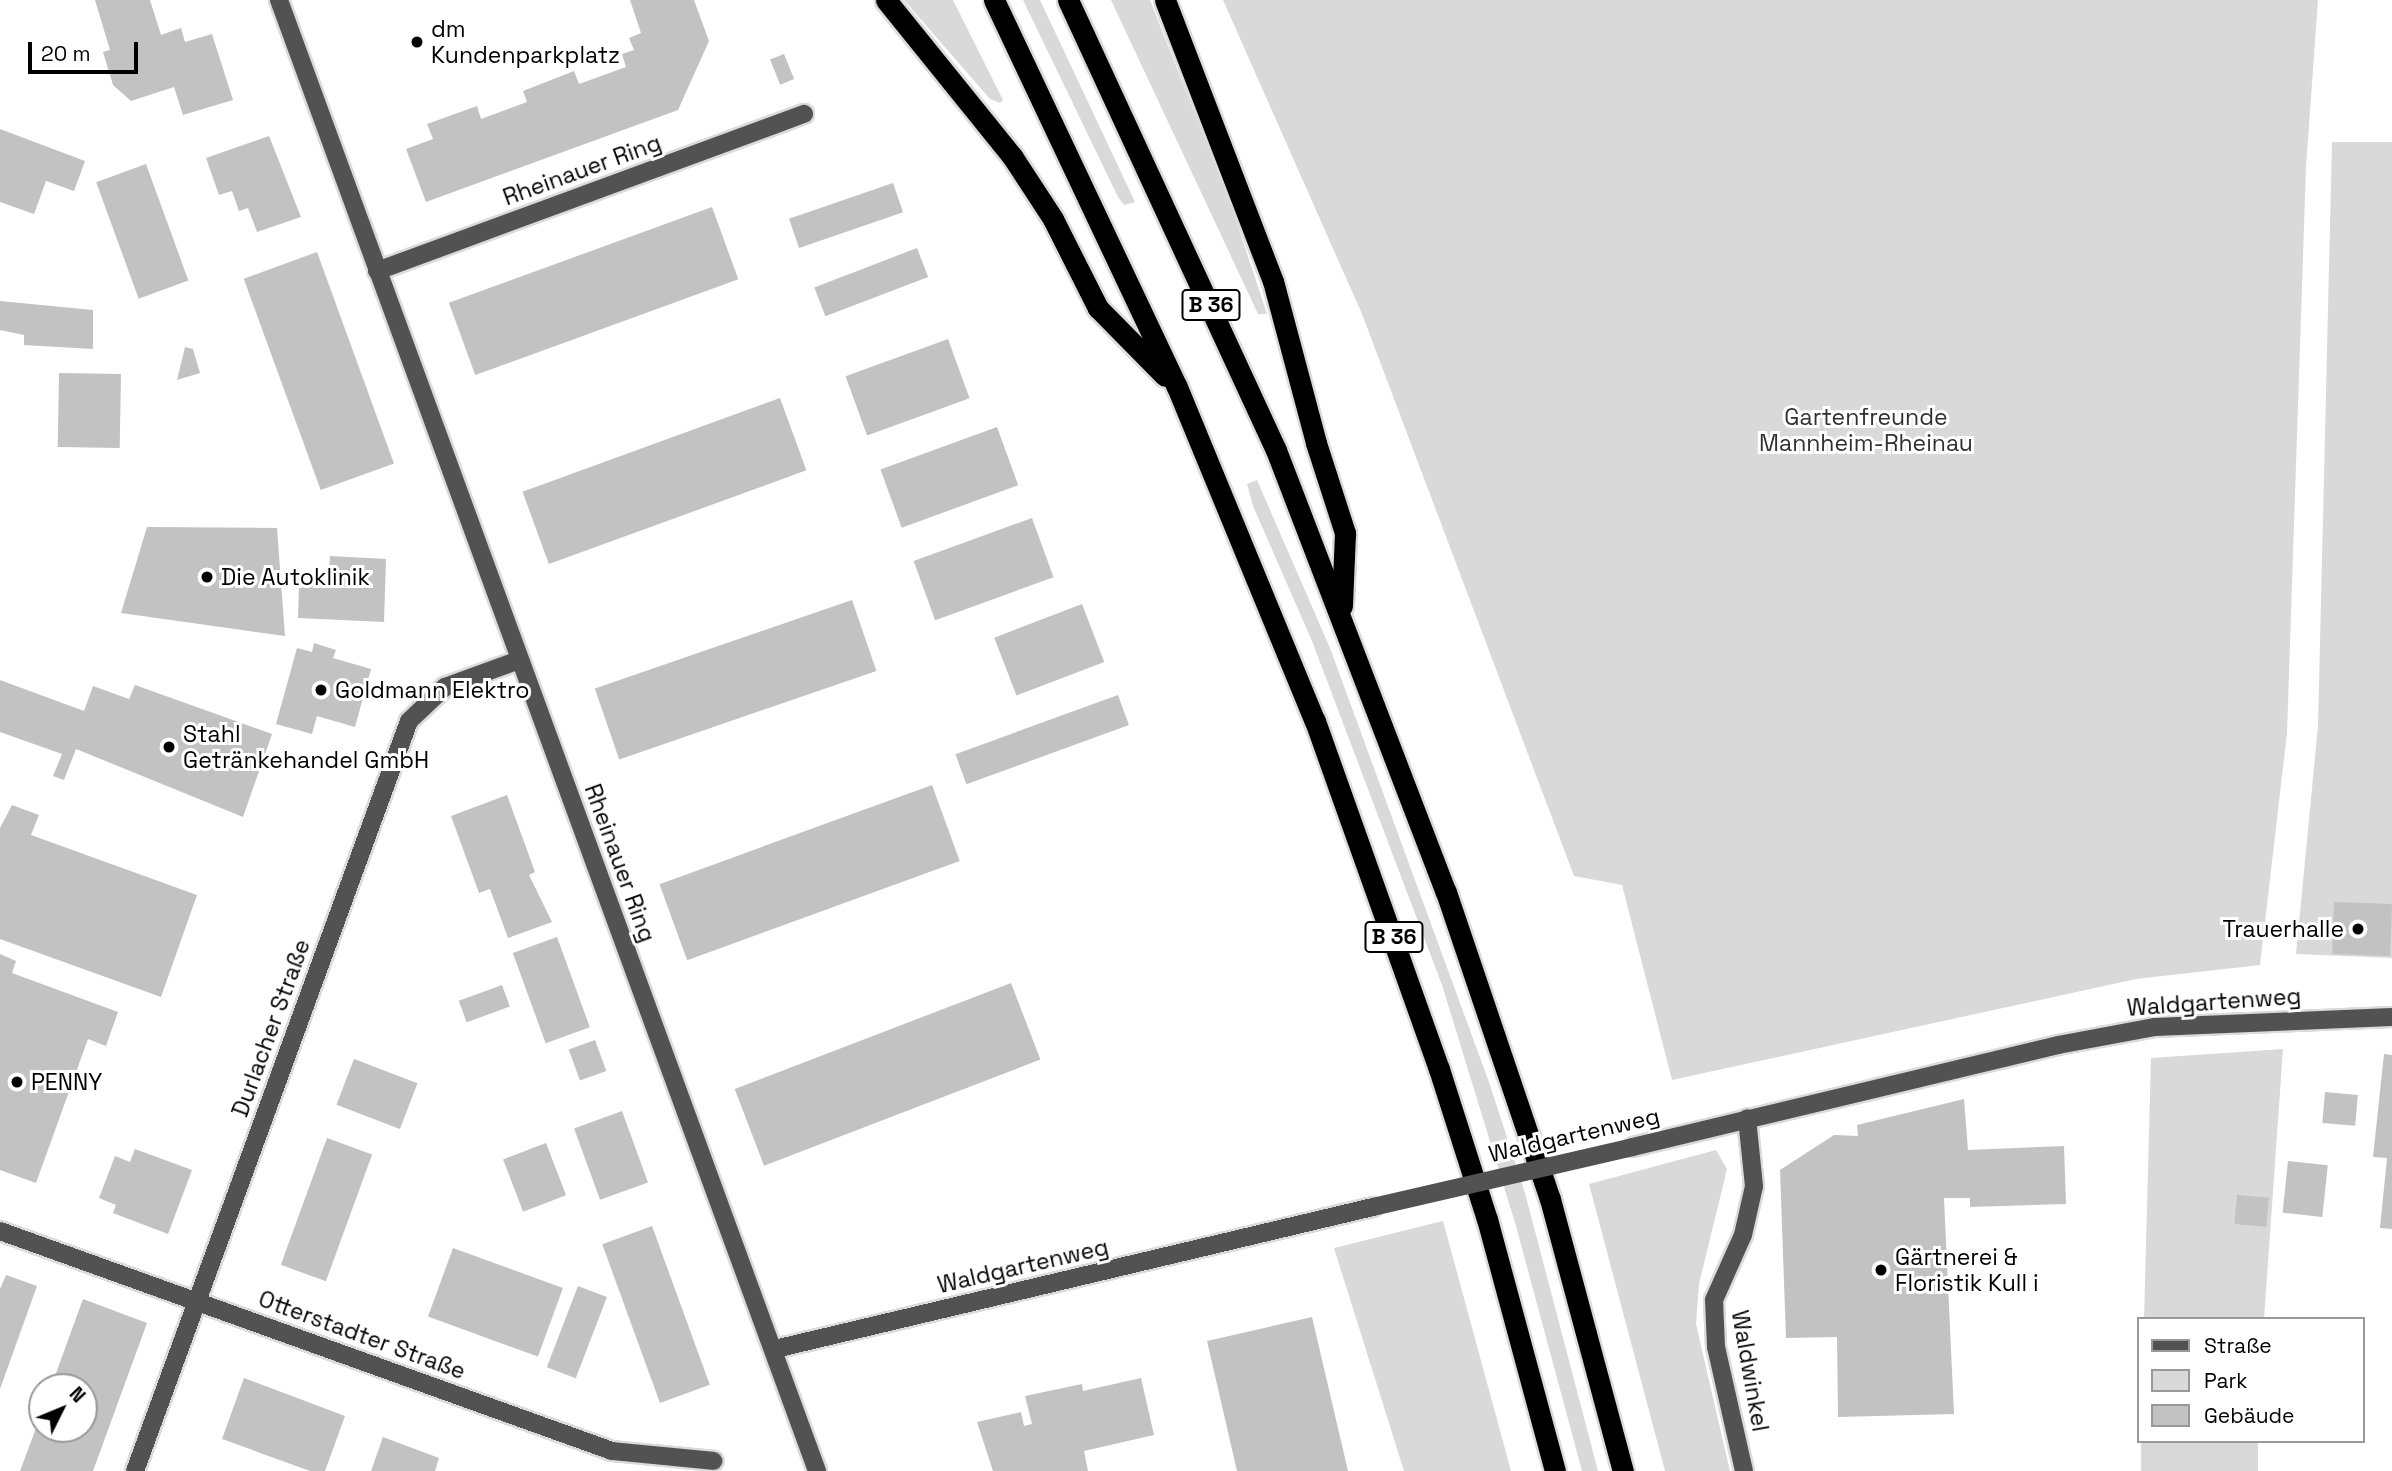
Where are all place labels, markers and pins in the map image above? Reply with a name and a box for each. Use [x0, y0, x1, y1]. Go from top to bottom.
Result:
place label: dm Kundenparkplatz [431, 15, 620, 69]
marker: dm Kundenparkplatz [409, 34, 425, 50]
place label: Die Autoklinik [221, 563, 370, 591]
marker: Die Autoklinik [199, 569, 215, 585]
place label: Goldmann Elektro [335, 676, 530, 704]
marker: Goldmann Elektro [313, 682, 329, 698]
place label: Stahl Getränkehandel GmbH [183, 720, 429, 774]
marker: Stahl Getränkehandel GmbH [161, 739, 177, 755]
place label: Trauerhalle [2222, 915, 2344, 943]
marker: Trauerhalle [2350, 921, 2366, 937]
place label: PENNY [31, 1068, 102, 1096]
marker: PENNY [9, 1074, 25, 1090]
place label: Gärtnerei & Floristik Kull i [1895, 1243, 2039, 1297]
marker: Gärtnerei & Floristik Kull i [1873, 1262, 1889, 1278]

